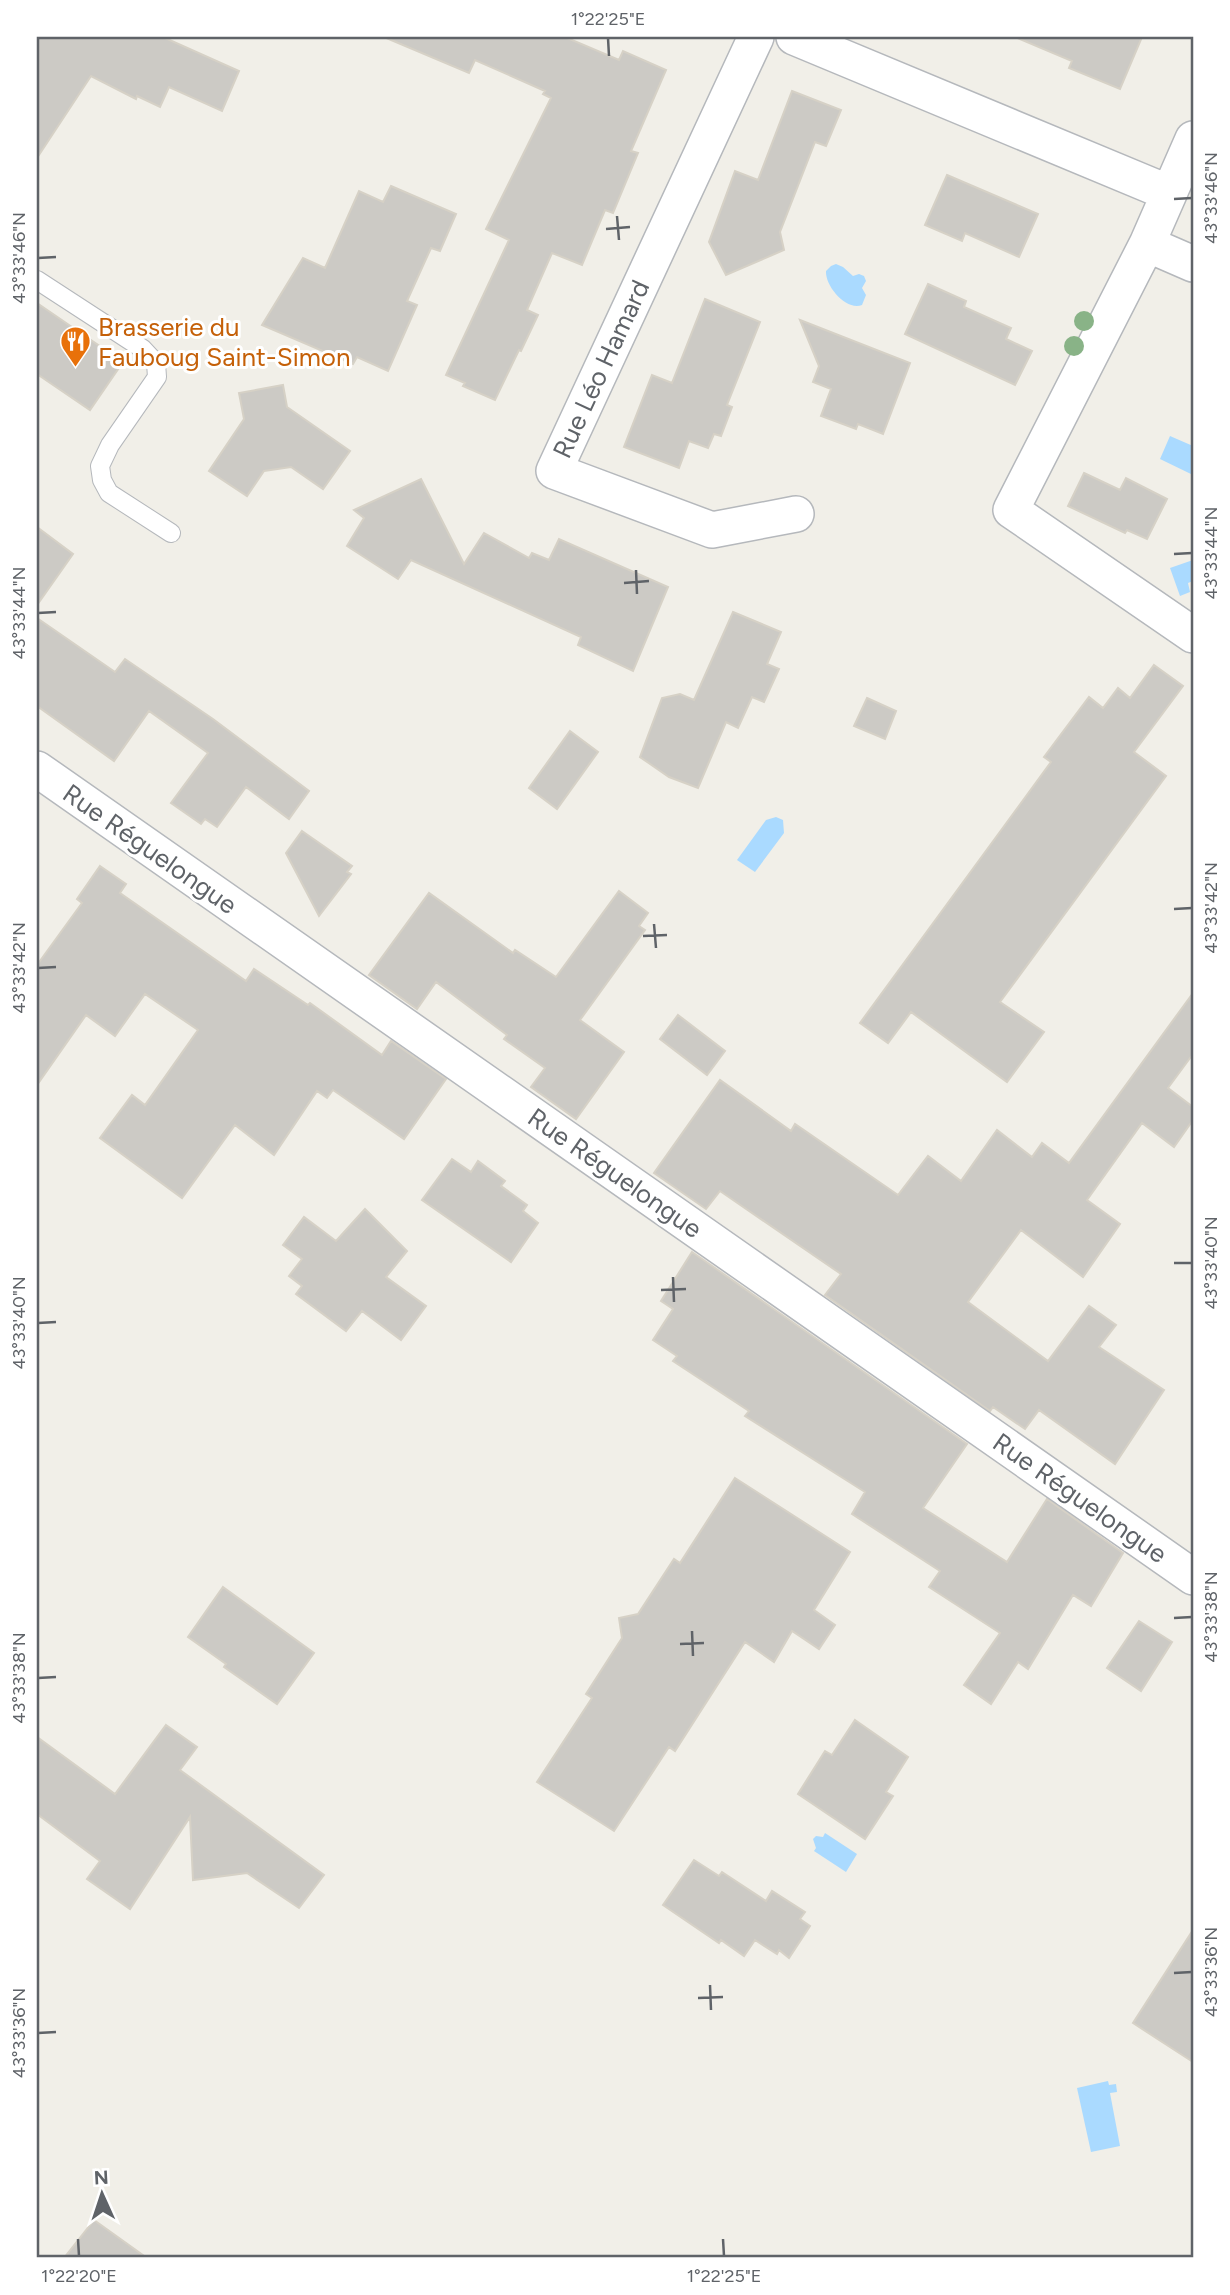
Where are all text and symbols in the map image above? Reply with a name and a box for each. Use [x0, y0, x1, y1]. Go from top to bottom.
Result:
text: 1°22'25"E [571, 8, 645, 30]
text: 43°33'46"N [1200, 152, 1222, 244]
text: 43°33'46"N [8, 212, 30, 304]
street label: Rue Léo Hamard [546, 275, 656, 463]
place label: Brasserie du Fauboug Saint-Simon [98, 311, 350, 373]
restaurant icon: Brasserie du Fauboug Saint-Simon [58, 325, 92, 369]
text: 43°33'44"N [1200, 507, 1222, 599]
text: 43°33'44"N [8, 567, 30, 659]
street label: Rue Réguelongue [57, 777, 243, 921]
text: 43°33'42"N [1200, 862, 1222, 954]
text: 43°33'42"N [8, 922, 30, 1014]
street label: Rue Réguelongue [522, 1101, 708, 1245]
text: 43°33'40"N [1200, 1216, 1222, 1310]
text: 43°33'40"N [8, 1276, 30, 1370]
street label: Rue Réguelongue [987, 1426, 1173, 1570]
text: 43°33'38"N [1200, 1571, 1222, 1663]
text: 43°33'38"N [8, 1632, 30, 1724]
text: 43°33'36"N [1200, 1927, 1222, 2017]
text: 43°33'36"N [8, 1988, 30, 2078]
north arrow [66, 2158, 136, 2228]
text: N [93, 2166, 109, 2189]
text: 1°22'20"E [41, 2265, 117, 2287]
text: 1°22'25"E [687, 2265, 761, 2287]

